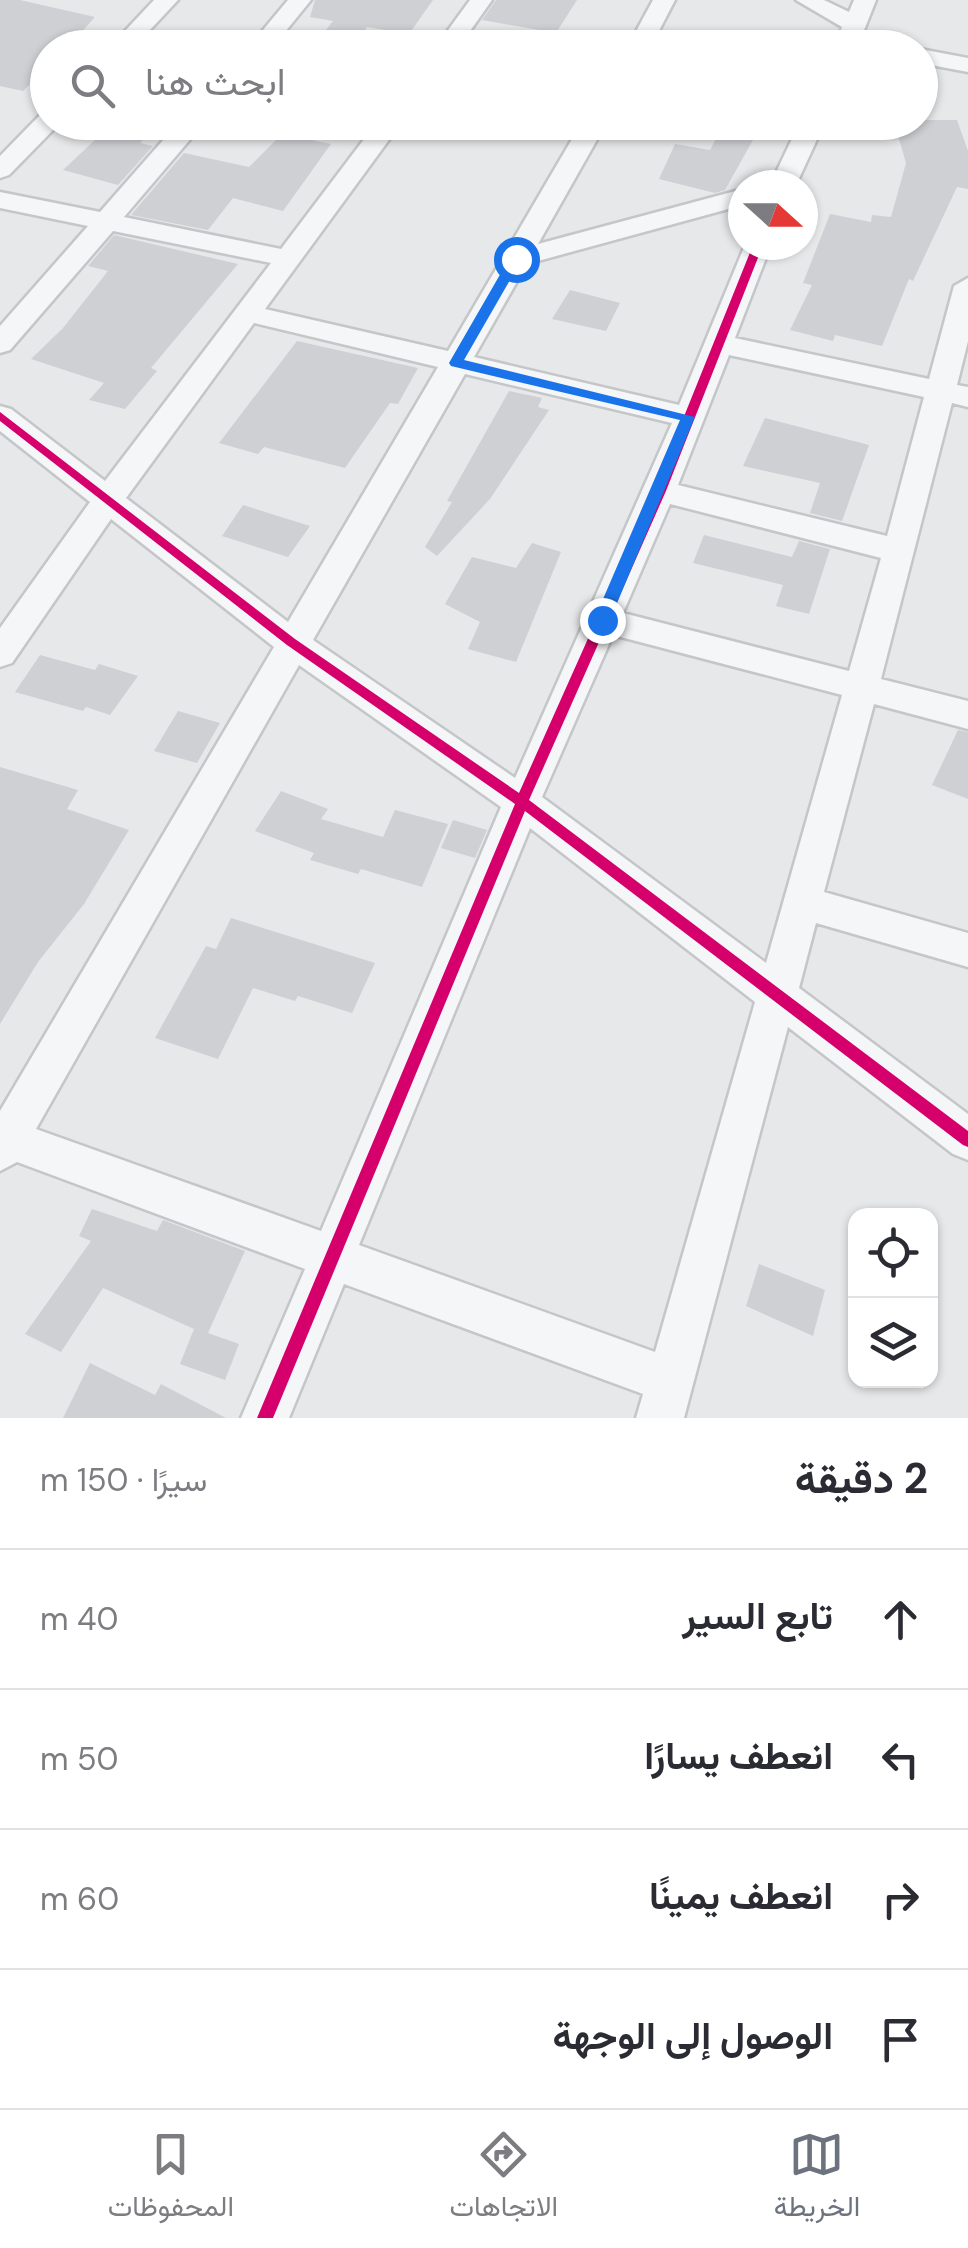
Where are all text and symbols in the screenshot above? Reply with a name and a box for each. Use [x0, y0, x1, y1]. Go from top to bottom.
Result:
search box [30, 30, 938, 140]
text: ابحث هنا [145, 57, 286, 107]
icon: search [65, 58, 120, 113]
north arrow [728, 170, 818, 260]
route start [494, 237, 540, 283]
route end [580, 598, 626, 644]
map controls [848, 1208, 938, 1388]
button: locate [848, 1208, 938, 1298]
button: layers [848, 1298, 938, 1388]
text: 2 دقيقة [795, 1451, 928, 1506]
text: سيرًا · 150 m [40, 1459, 207, 1501]
text: تابع السير [682, 1591, 833, 1641]
icon: ahead [873, 1592, 928, 1647]
text: 40 m [40, 1598, 118, 1640]
text: انعطف يسارًا [644, 1731, 833, 1781]
icon: left [873, 1732, 928, 1787]
text: 50 m [40, 1738, 118, 1780]
text: انعطف يمينًا [649, 1871, 833, 1921]
icon: right [873, 1872, 928, 1927]
text: 60 m [40, 1878, 119, 1920]
text: الوصول إلى الوجهة [552, 2011, 833, 2061]
icon: arrive [873, 2012, 928, 2067]
tab: المحفوظات [108, 2127, 234, 2231]
tab: الاتجاهات [449, 2127, 558, 2231]
tab: الخريطة [774, 2127, 860, 2231]

